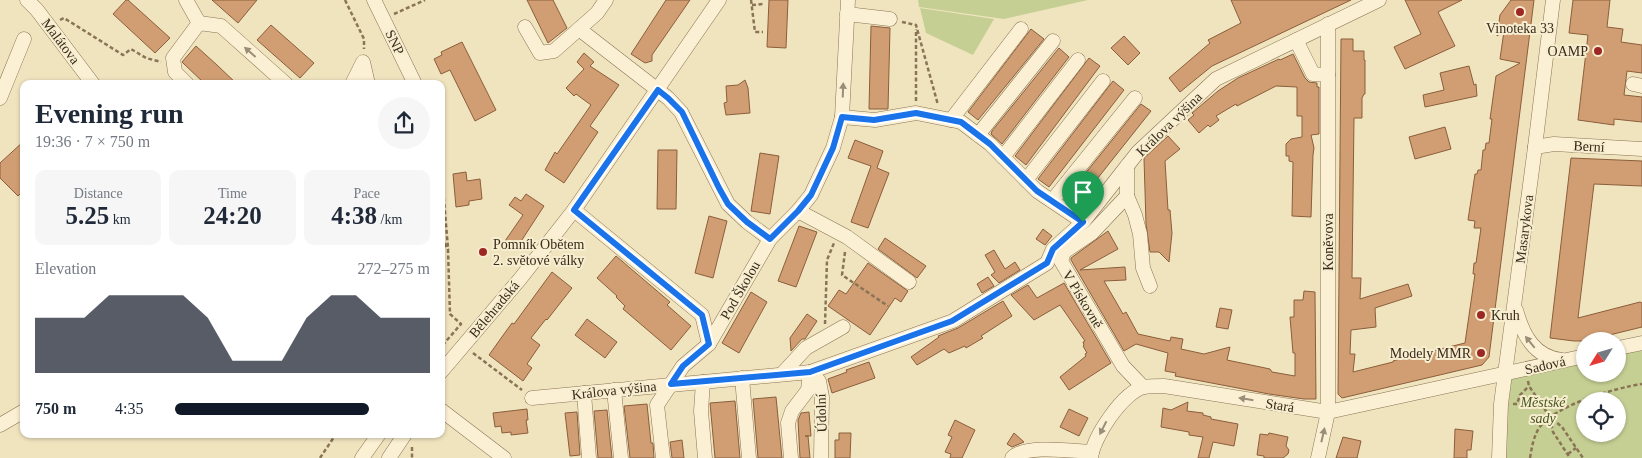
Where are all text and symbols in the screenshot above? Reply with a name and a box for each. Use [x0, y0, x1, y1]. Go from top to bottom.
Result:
marker: Vinoteka 33 [1514, 6, 1526, 18]
street label: Malátova [39, 16, 83, 68]
place label: Vinoteka 33 [1486, 21, 1554, 36]
street label: SNP [382, 27, 407, 57]
place label: OAMP [1548, 44, 1588, 59]
marker: OAMP [1592, 45, 1604, 57]
one-way arrow [243, 46, 256, 57]
one-way arrow [839, 82, 847, 98]
street label: Králova výšina [1134, 89, 1206, 159]
button: share [378, 97, 430, 149]
text: Evening run [35, 98, 184, 129]
text: 19:36 · 7 × 750 m [35, 133, 150, 150]
street label: Berní [1573, 138, 1605, 155]
pin [1062, 171, 1104, 222]
icon: arrive [1069, 178, 1097, 206]
text: Distance [74, 186, 123, 201]
text: Time [218, 186, 247, 201]
text: Pace [354, 186, 380, 201]
street label: Masarykova [1513, 193, 1536, 264]
text: 5.25 [66, 202, 109, 229]
text: 24:20 [203, 202, 262, 229]
text: 4:38 [331, 202, 377, 229]
text: km [109, 212, 131, 227]
text: /km [377, 212, 402, 227]
street label: Koněvova [1321, 212, 1336, 271]
place label: Pomník Obětem 2. světové války [493, 237, 584, 268]
marker: Pomník Obětem 2. světové války [477, 246, 489, 258]
street label: Pod Školou [717, 258, 763, 322]
text: Elevation [35, 260, 96, 277]
text: 272–275 m [358, 260, 430, 277]
street label: V Pískovně [1059, 268, 1106, 331]
street label: Bělehradská [466, 277, 523, 341]
place label: Kruh [1491, 308, 1520, 323]
marker: Kruh [1475, 309, 1487, 321]
north arrow [1576, 332, 1626, 382]
map controls [1576, 332, 1626, 442]
one-way arrow [1525, 336, 1536, 349]
place label: Modely MMR [1390, 346, 1472, 361]
marker: Modely MMR [1475, 347, 1487, 359]
street label: Sadová [1523, 353, 1568, 377]
street label: Králova výšina [571, 379, 658, 402]
button: locate [1576, 392, 1626, 442]
street label: Údolní [812, 393, 830, 433]
one-way arrow [1237, 395, 1253, 403]
park label: Městské sady [1519, 395, 1566, 426]
street label: Stará [1265, 396, 1296, 415]
text: 750 m [35, 400, 76, 417]
text: 4:35 [115, 400, 143, 417]
one-way arrow [1098, 421, 1107, 436]
one-way arrow [1319, 428, 1327, 443]

